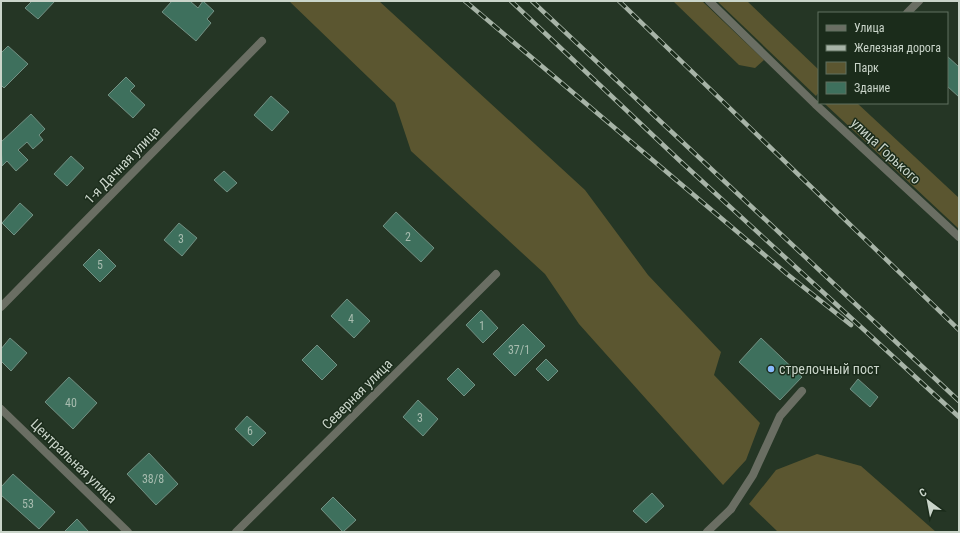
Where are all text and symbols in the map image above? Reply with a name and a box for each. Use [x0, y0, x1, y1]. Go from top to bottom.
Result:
legend [818, 12, 948, 104]
text: Улица [854, 21, 885, 35]
text: Железная дорога [854, 41, 941, 55]
text: Парк [854, 61, 879, 75]
text: Здание [854, 81, 891, 95]
street label: улица Горького [848, 115, 924, 187]
street label: 1-я Дачная улица [81, 123, 163, 207]
house number: 2 [405, 230, 411, 244]
house number: 3 [178, 232, 184, 246]
house number: 5 [97, 258, 103, 272]
house number: 4 [348, 312, 354, 326]
house number: 1 [479, 319, 485, 333]
house number: 37/1 [508, 343, 530, 357]
street label: Северная улица [319, 356, 395, 432]
place label: стрелочный пост [779, 361, 879, 377]
marker: стрелочный пост [766, 364, 776, 374]
house number: 40 [65, 396, 77, 410]
house number: 3 [417, 411, 423, 425]
street label: Центральная улица [28, 416, 120, 506]
house number: 6 [247, 424, 253, 438]
house number: 38/8 [142, 472, 164, 486]
north arrow [908, 481, 948, 521]
text: С [917, 486, 929, 500]
house number: 53 [22, 497, 34, 511]

